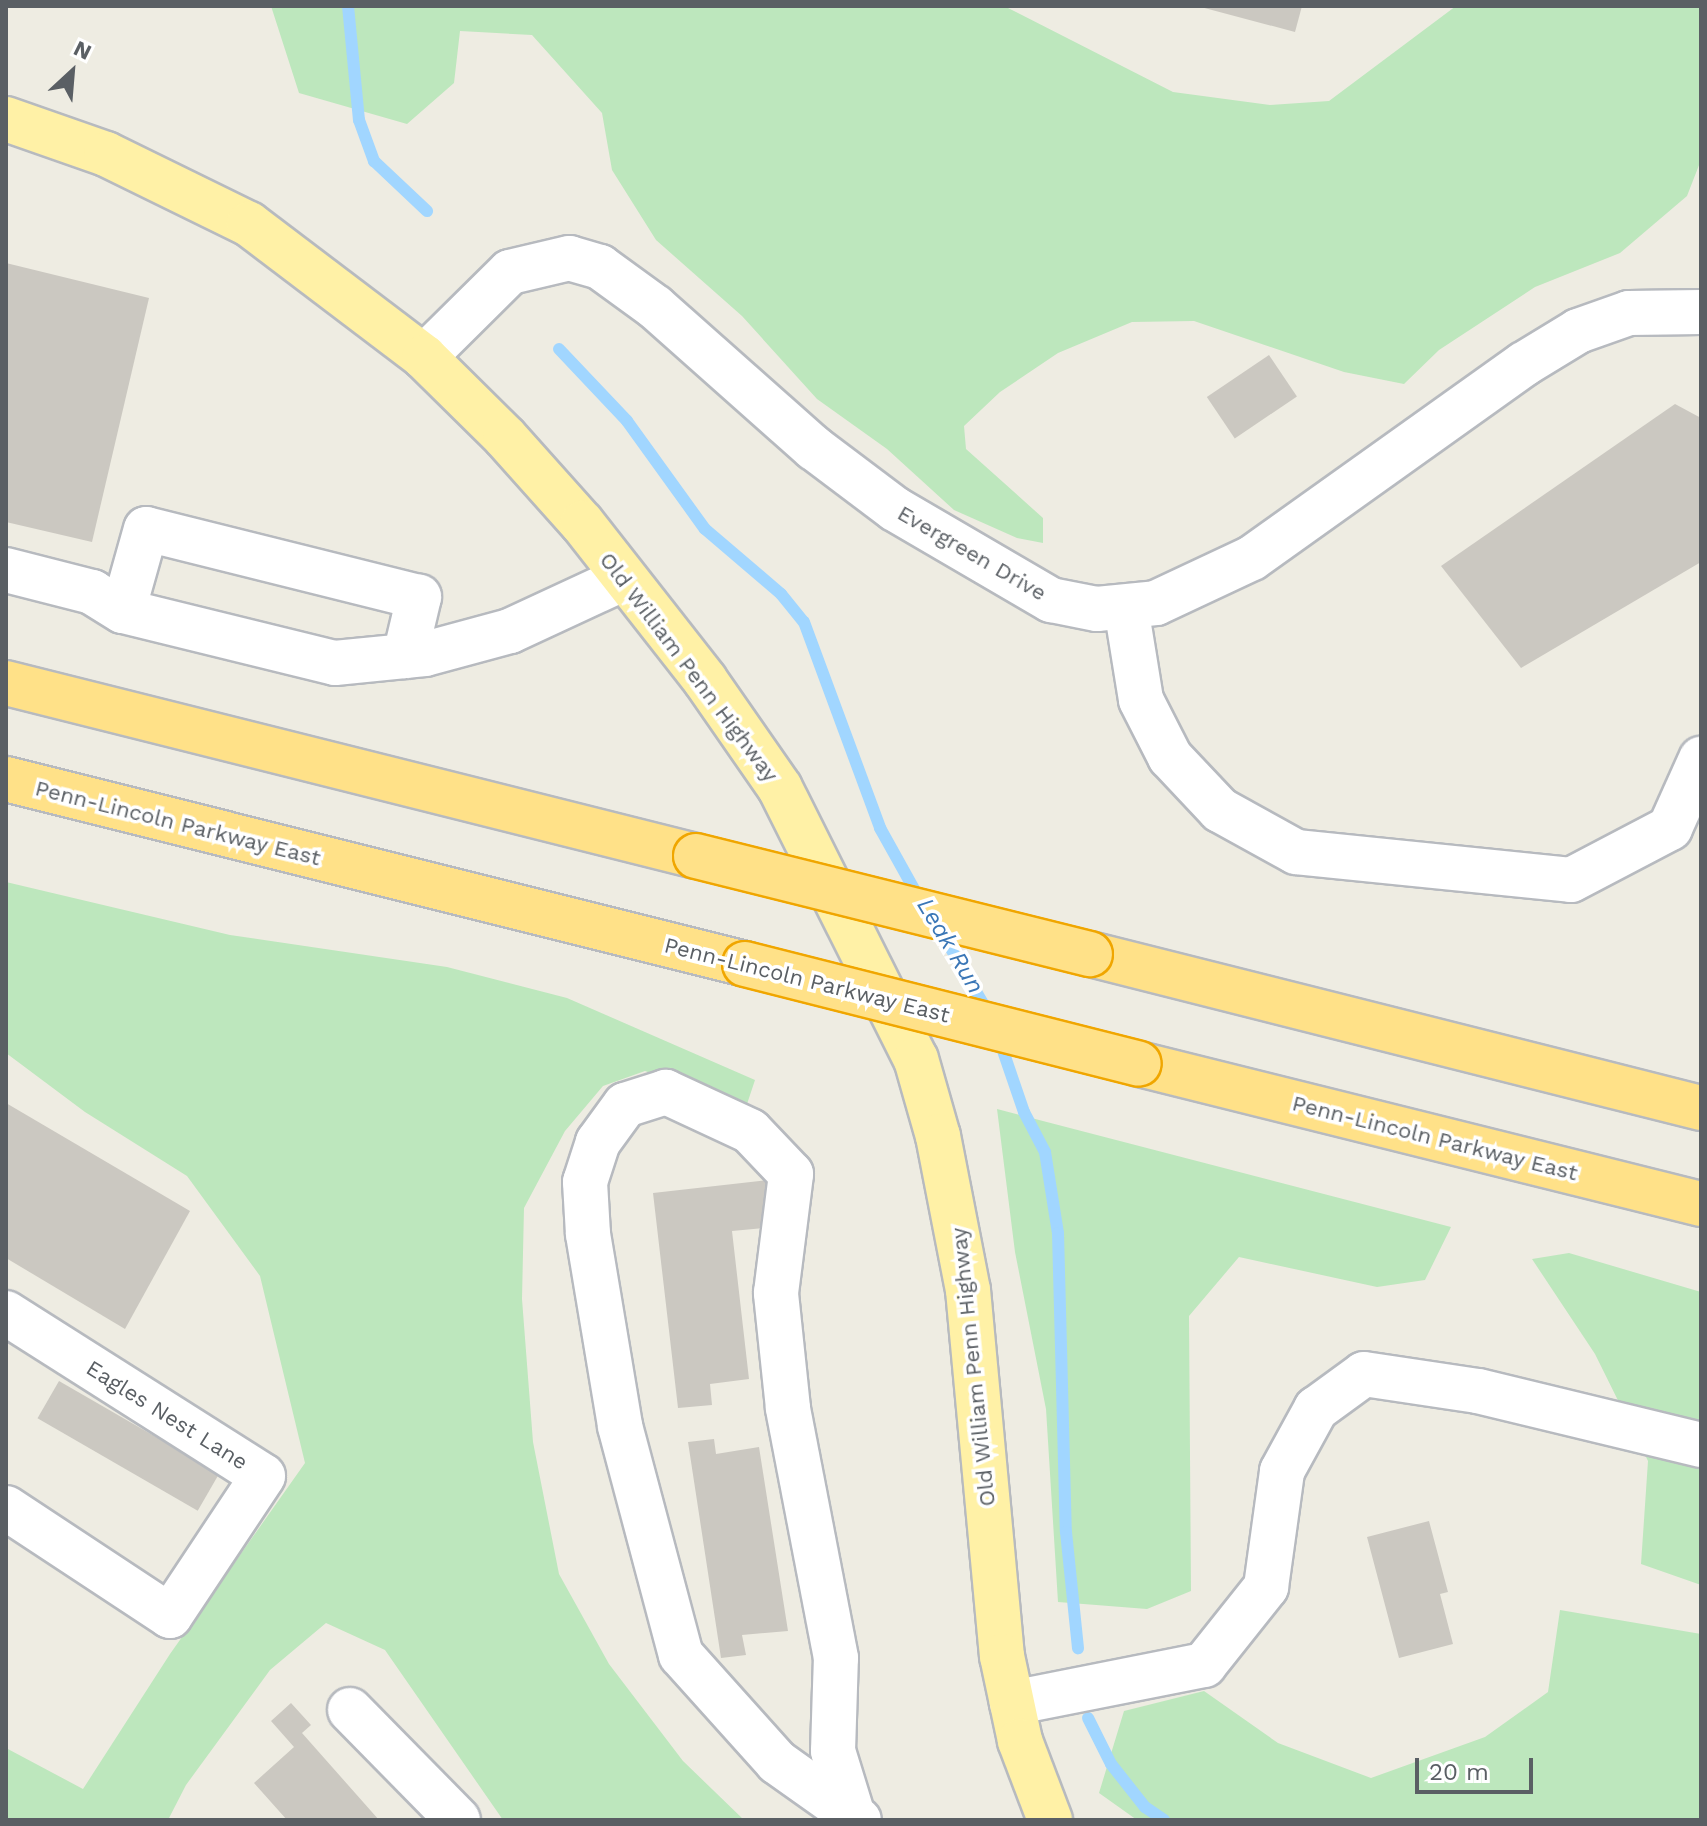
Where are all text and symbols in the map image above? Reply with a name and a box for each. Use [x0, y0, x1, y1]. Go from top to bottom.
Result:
north arrow [32, 32, 112, 112]
text: N [70, 35, 96, 65]
street label: Evergreen Drive [893, 500, 1051, 606]
street label: Old William Penn Highway [594, 547, 784, 787]
street label: Penn-Lincoln Parkway East [32, 775, 324, 871]
water label: Leak Run [910, 893, 990, 999]
street label: Penn-Lincoln Parkway East [661, 932, 953, 1028]
street label: Penn-Lincoln Parkway East [1289, 1090, 1581, 1186]
street label: Old William Penn Highway [945, 1226, 1001, 1508]
street label: Eagles Nest Lane [81, 1355, 253, 1475]
scale bar [1419, 1742, 1537, 1792]
text: 20 m [1429, 1758, 1489, 1786]

